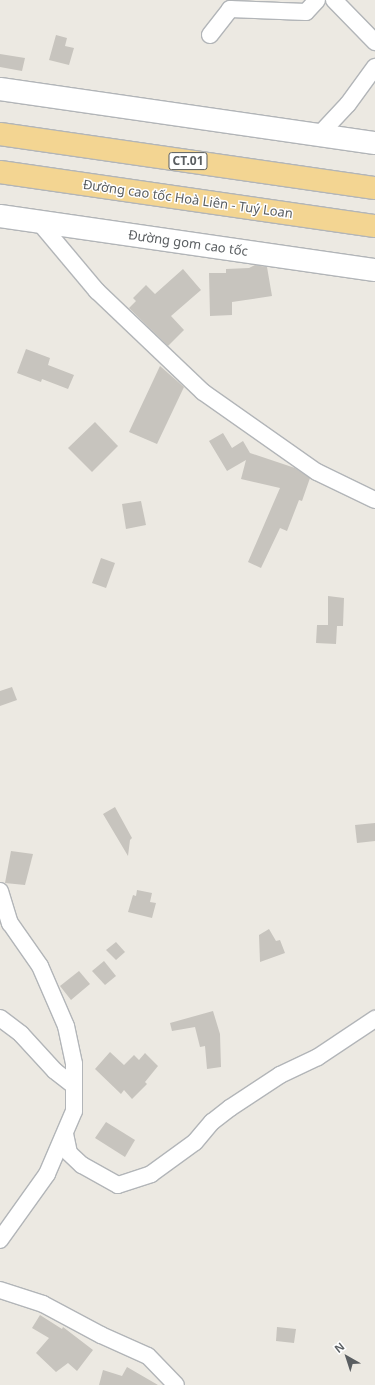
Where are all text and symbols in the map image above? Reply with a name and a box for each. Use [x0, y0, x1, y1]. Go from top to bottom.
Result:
road number: CT.01 [168, 151, 208, 171]
street label: Đường cao tốc Hoà Liên - Tuý Loan [82, 177, 294, 221]
street label: Đường gom cao tốc [127, 227, 249, 259]
north arrow [327, 1337, 367, 1377]
text: N [331, 1339, 347, 1356]

